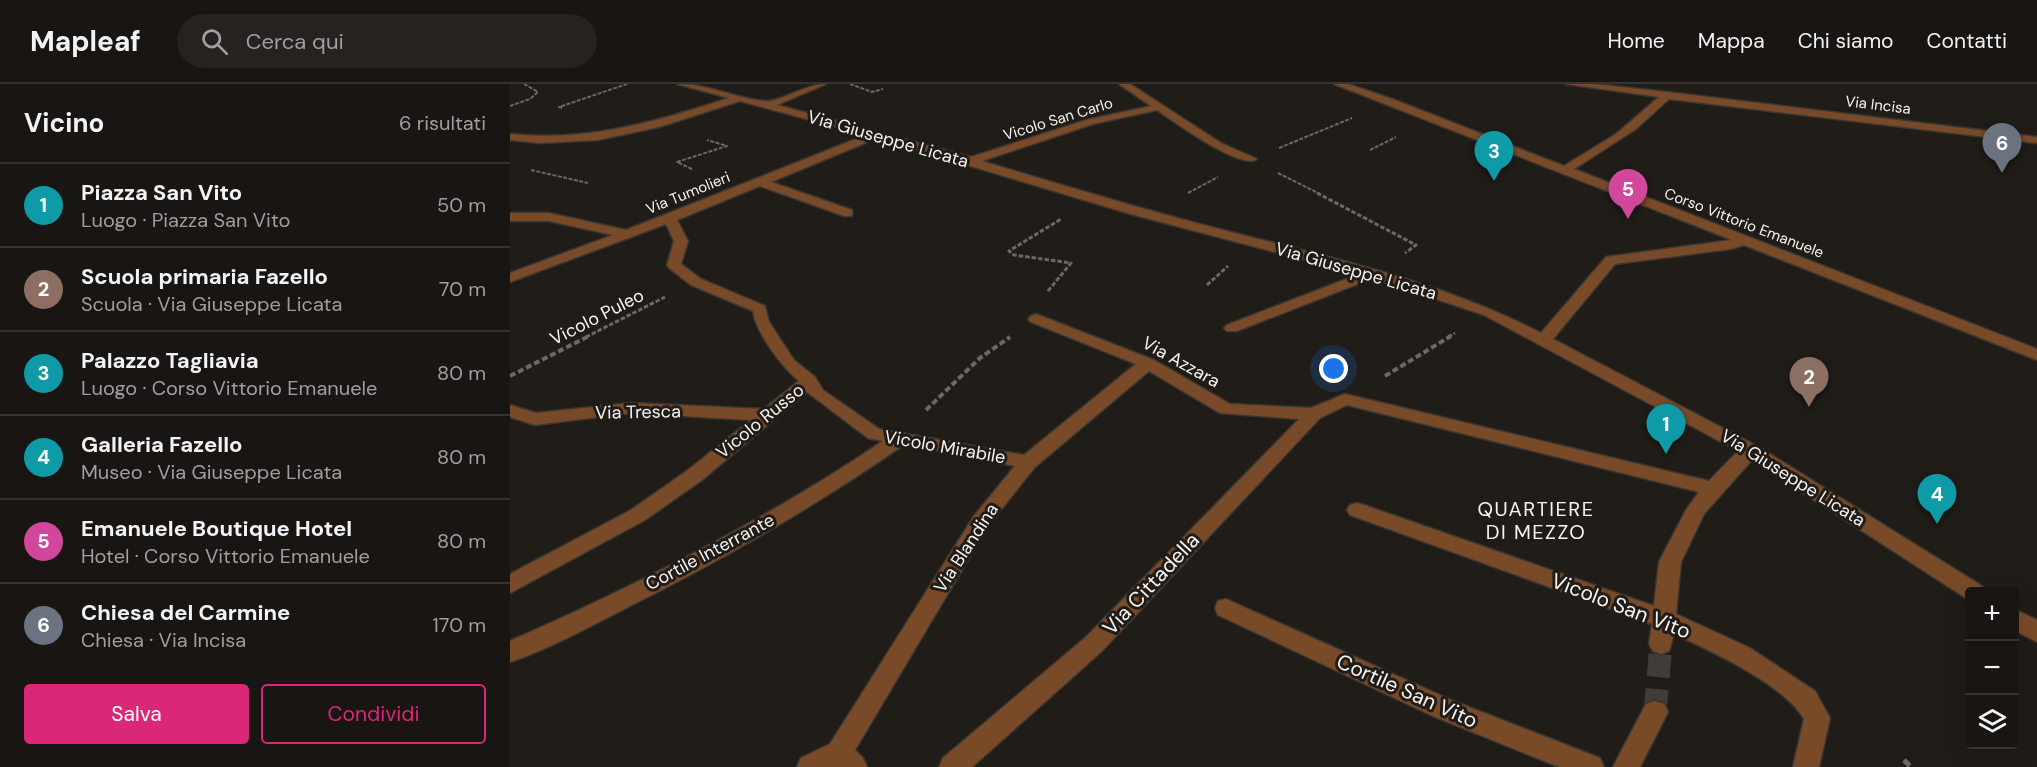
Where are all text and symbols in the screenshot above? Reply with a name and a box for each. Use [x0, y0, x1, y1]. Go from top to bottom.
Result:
search box [177, 14, 597, 68]
text: Mapleaf [30, 23, 141, 60]
icon: search [198, 25, 231, 58]
text: Cerca qui [246, 27, 344, 56]
text: Home [1607, 27, 1665, 55]
text: Mappa [1698, 27, 1765, 55]
text: Chi siamo [1798, 27, 1894, 55]
text: Contatti [1927, 27, 2007, 55]
street label: Via Incisa [1844, 91, 1912, 119]
street label: Vicolo San Carlo [1001, 93, 1115, 145]
street label: Via Giuseppe Licata [805, 105, 971, 173]
text: Vicino [24, 106, 104, 140]
text: 6 risultati [399, 110, 486, 136]
pin: 6 [1982, 124, 2022, 173]
pin: 3 [1474, 132, 1514, 181]
street label: Via Tumolieri [643, 167, 733, 219]
pin: 5 [1608, 170, 1648, 219]
text: Piazza San Vito [81, 178, 242, 207]
street label: Corso Vittorio Emanuele [1661, 183, 1827, 263]
text: 1 [40, 192, 47, 218]
text: 50 m [437, 192, 486, 218]
text: Luogo · Piazza San Vito [81, 207, 290, 233]
street label: Via Giuseppe Licata [1273, 237, 1439, 305]
text: Scuola primaria Fazello [81, 262, 328, 291]
text: 2 [38, 276, 49, 302]
text: 70 m [439, 276, 486, 302]
street label: Vicolo Puleo [546, 283, 648, 351]
text: Scuola · Via Giuseppe Licata [81, 291, 342, 317]
street label: Via Azzara [1138, 331, 1224, 393]
text: Palazzo Tagliavia [81, 346, 259, 375]
your location [1319, 354, 1348, 383]
pin: 2 [1790, 358, 1828, 407]
text: 3 [37, 360, 50, 386]
text: 80 m [437, 360, 486, 386]
text: Luogo · Corso Vittorio Emanuele [81, 375, 377, 401]
street label: Vicolo Russo [711, 378, 809, 464]
street label: Via Tresca [595, 399, 681, 425]
pin: 1 [1646, 404, 1686, 454]
street label: Via Giuseppe Licata [1716, 424, 1870, 532]
street label: Vicolo Mirabile [883, 425, 1007, 469]
text: Galleria Fazello [81, 430, 242, 459]
text: 4 [37, 444, 50, 470]
text: 80 m [437, 444, 486, 470]
text: Museo · Via Giuseppe Licata [81, 459, 342, 485]
pin: 4 [1918, 474, 1956, 524]
district label: QUARTIERE DI MEZZO [1477, 496, 1595, 545]
street label: Via Blandina [928, 499, 1004, 597]
street label: Cortile Interrante [641, 508, 779, 596]
text: Emanuele Boutique Hotel [81, 514, 352, 543]
street label: Via Cittadella [1096, 527, 1206, 641]
text: 5 [37, 528, 50, 554]
text: 80 m [437, 528, 486, 554]
text: Hotel · Corso Vittorio Emanuele [81, 543, 370, 569]
street label: Vicolo San Vito [1547, 567, 1695, 645]
map controls [1965, 587, 2019, 749]
button: + [1965, 587, 2019, 641]
text: Chiesa del Carmine [81, 598, 290, 627]
text: 6 [37, 612, 50, 638]
text: 170 m [433, 612, 486, 638]
text: Chiesa · Via Incisa [81, 627, 246, 653]
button: − [1965, 641, 2019, 695]
street label: Cortile San Vito [1332, 647, 1482, 735]
button: Salva [24, 684, 249, 744]
button: Condividi [261, 684, 486, 744]
button: layers [1965, 695, 2019, 749]

